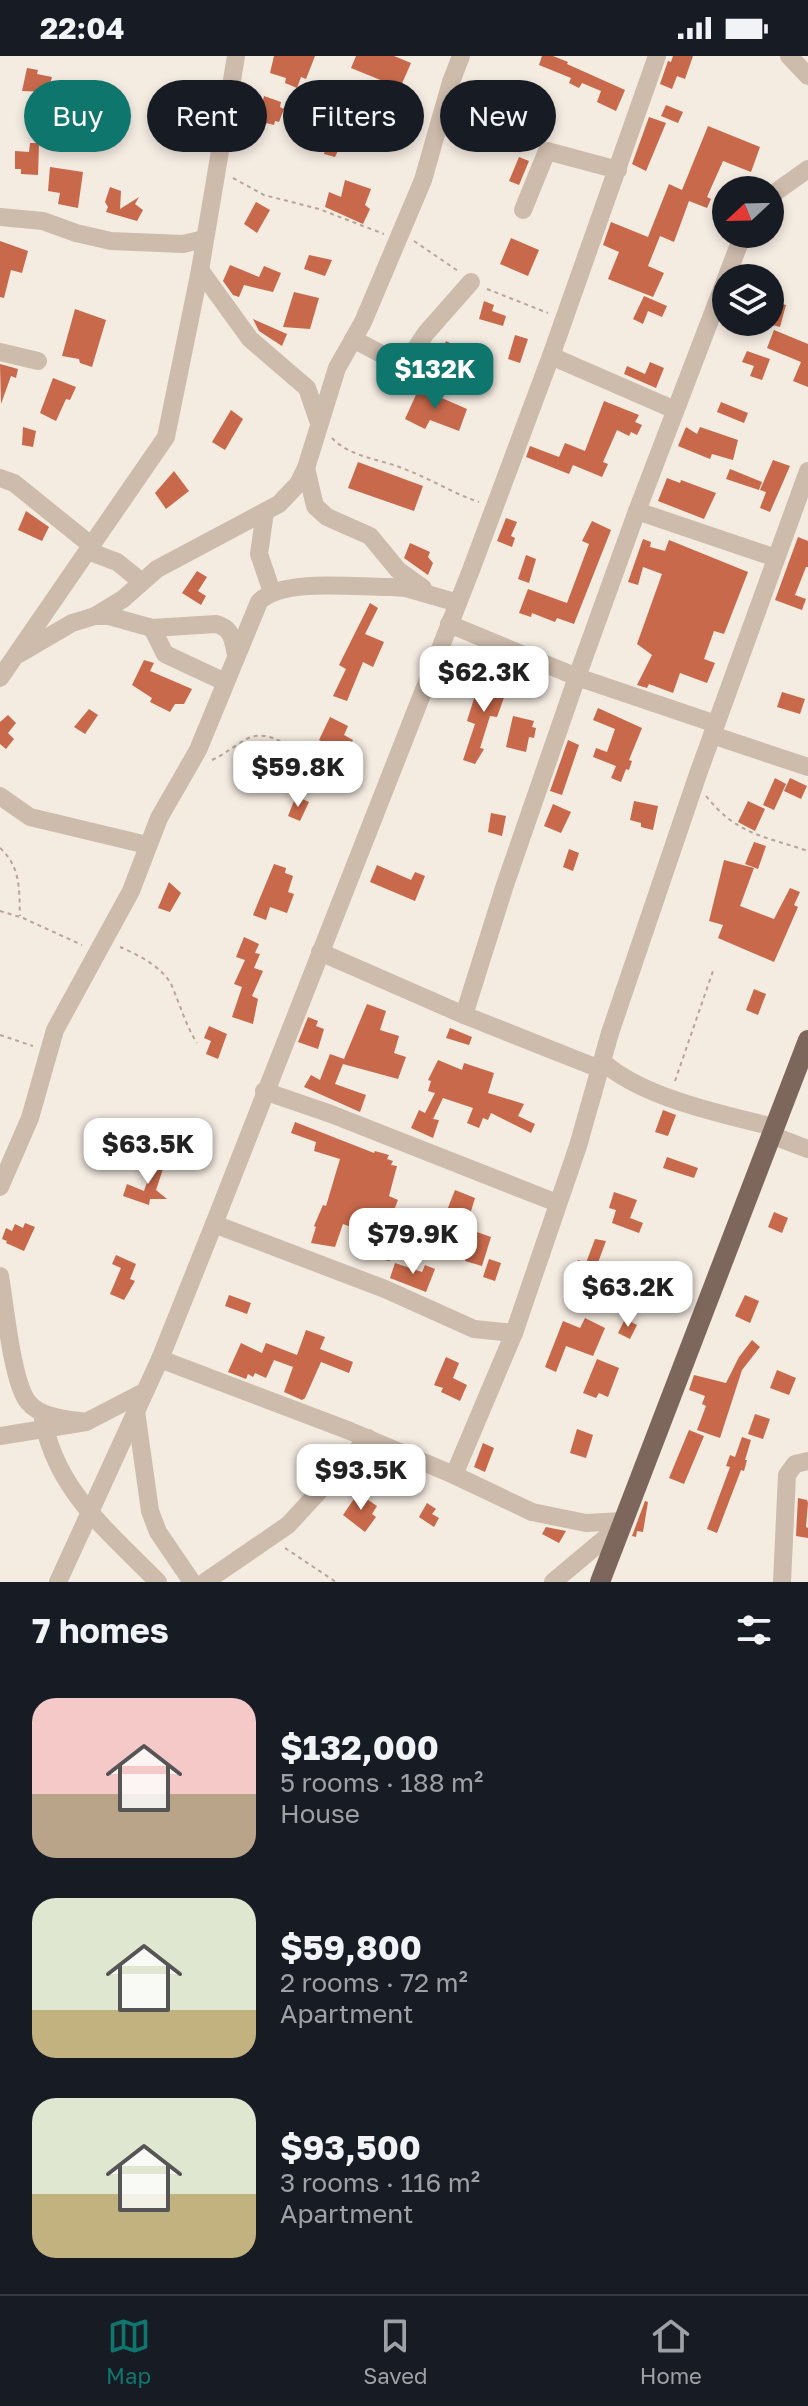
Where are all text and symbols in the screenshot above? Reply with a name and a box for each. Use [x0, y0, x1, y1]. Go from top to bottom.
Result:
text: 22:04 [40, 10, 124, 46]
chip: Buy [24, 80, 131, 152]
chip: Rent [147, 80, 267, 152]
chip: Filters [283, 80, 424, 152]
chip: New [440, 80, 556, 152]
north arrow [712, 176, 784, 248]
map controls [712, 176, 784, 336]
button: layers [712, 264, 784, 336]
pin: $132K [379, 343, 491, 411]
text: $132K [394, 353, 476, 384]
pin: $62.3K [419, 646, 549, 714]
text: $62.3K [438, 656, 530, 687]
pin: $59.8K [233, 741, 363, 809]
text: $59.8K [251, 751, 345, 782]
pin: $63.5K [83, 1118, 213, 1186]
text: $63.5K [102, 1128, 194, 1159]
pin: $79.9K [348, 1208, 478, 1276]
text: $79.9K [367, 1218, 459, 1249]
pin: $63.2K [563, 1261, 693, 1329]
text: $63.2K [582, 1271, 674, 1302]
pin: $93.5K [296, 1444, 426, 1512]
text: $93.5K [315, 1454, 407, 1485]
icon: filters [732, 1608, 776, 1652]
text: 7 homes [32, 1610, 169, 1650]
text: $132,000 [280, 1727, 439, 1767]
icon: home [96, 1730, 192, 1826]
text: 5 rooms · 188 m² [280, 1767, 483, 1798]
text: House [280, 1798, 360, 1829]
text: $59,800 [280, 1927, 422, 1967]
icon: home [96, 1930, 192, 2026]
text: 2 rooms · 72 m² [280, 1967, 468, 1998]
text: Apartment [280, 1998, 413, 2029]
text: $93,500 [280, 2127, 421, 2167]
icon: home [96, 2130, 192, 2226]
text: 3 rooms · 116 m² [280, 2167, 480, 2198]
text: Apartment [280, 2198, 413, 2229]
tab: Map [106, 2314, 151, 2389]
tab: Saved [363, 2314, 427, 2389]
tab: Home [640, 2314, 702, 2389]

